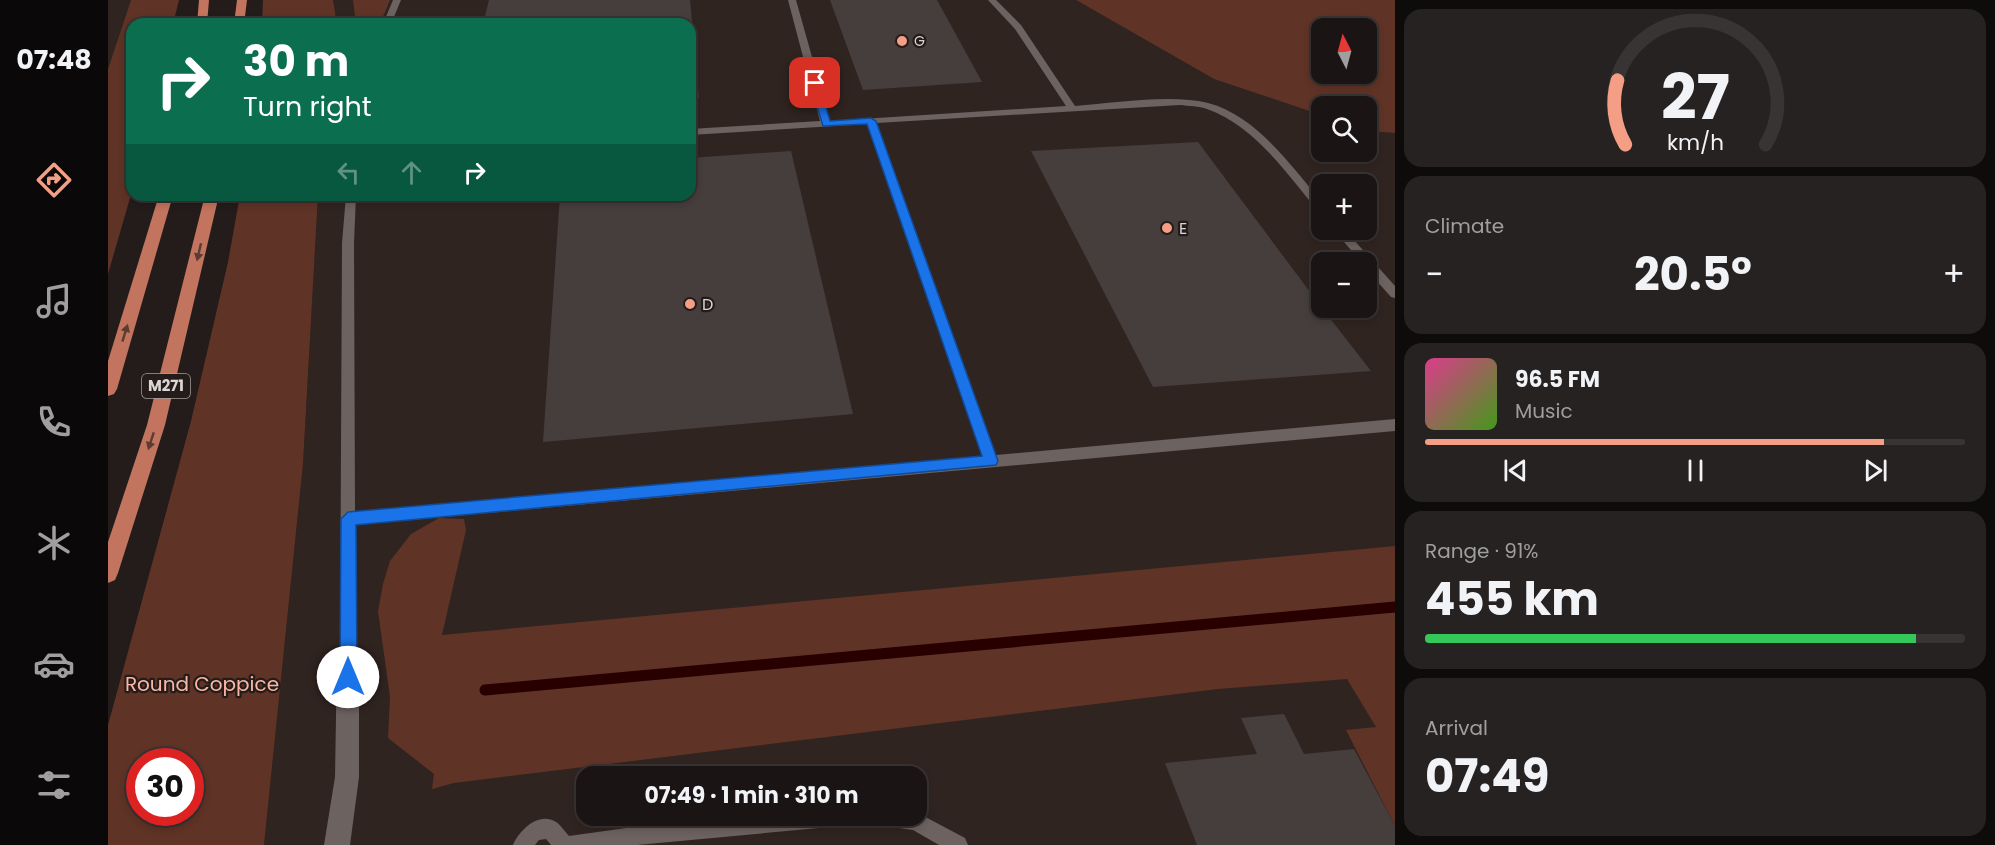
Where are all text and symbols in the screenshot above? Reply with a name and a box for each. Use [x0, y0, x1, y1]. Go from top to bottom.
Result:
north arrow [1311, 18, 1377, 84]
map controls [1311, 18, 1377, 318]
place label: G [914, 31, 925, 51]
text: 30 m [243, 32, 349, 91]
marker: G [895, 34, 909, 48]
text: 07:48 [16, 41, 92, 78]
icon: right [144, 42, 222, 120]
text: 27 [1660, 53, 1730, 141]
pin [789, 57, 840, 108]
icon: arrive [798, 66, 831, 99]
text: Turn right [243, 88, 372, 125]
button: search [1311, 96, 1377, 162]
text: km/h [1666, 127, 1724, 158]
icon: left [332, 156, 365, 189]
icon: ahead [395, 156, 428, 189]
icon: right [458, 156, 491, 189]
icon: directions [33, 159, 75, 201]
button: + [1311, 174, 1377, 240]
text: Climate [1425, 212, 1504, 240]
place label: E [1179, 217, 1187, 240]
marker: E [1160, 221, 1174, 235]
one-way arrow [194, 243, 203, 262]
text: 20.5° [1634, 243, 1752, 306]
text: − [1425, 251, 1443, 298]
text: + [1942, 251, 1965, 298]
button: − [1311, 252, 1377, 318]
icon: music [33, 280, 75, 322]
place label: D [702, 293, 713, 316]
marker: D [683, 297, 697, 311]
one-way arrow [121, 324, 130, 342]
text: 96.5 FM [1515, 364, 1600, 395]
road number: M271 [142, 374, 190, 398]
text: Music [1515, 397, 1573, 425]
icon: phone [33, 401, 75, 443]
one-way arrow [145, 432, 155, 450]
icon: previous [1499, 454, 1532, 487]
icon: pause [1679, 454, 1712, 487]
icon: next [1859, 454, 1892, 487]
icon: climate [33, 522, 75, 564]
text: Range · 91% [1425, 537, 1539, 565]
text: 455 km [1425, 568, 1599, 631]
icon: car [33, 643, 75, 685]
position arrow [316, 645, 380, 709]
park label: Round Coppice [125, 670, 279, 698]
text: Arrival [1425, 714, 1488, 742]
text: 07:49 [1425, 745, 1549, 808]
speed limit sign: 30 [126, 748, 204, 826]
icon: filters [33, 764, 75, 806]
text: 07:49 · 1 min · 310 m [644, 780, 859, 811]

